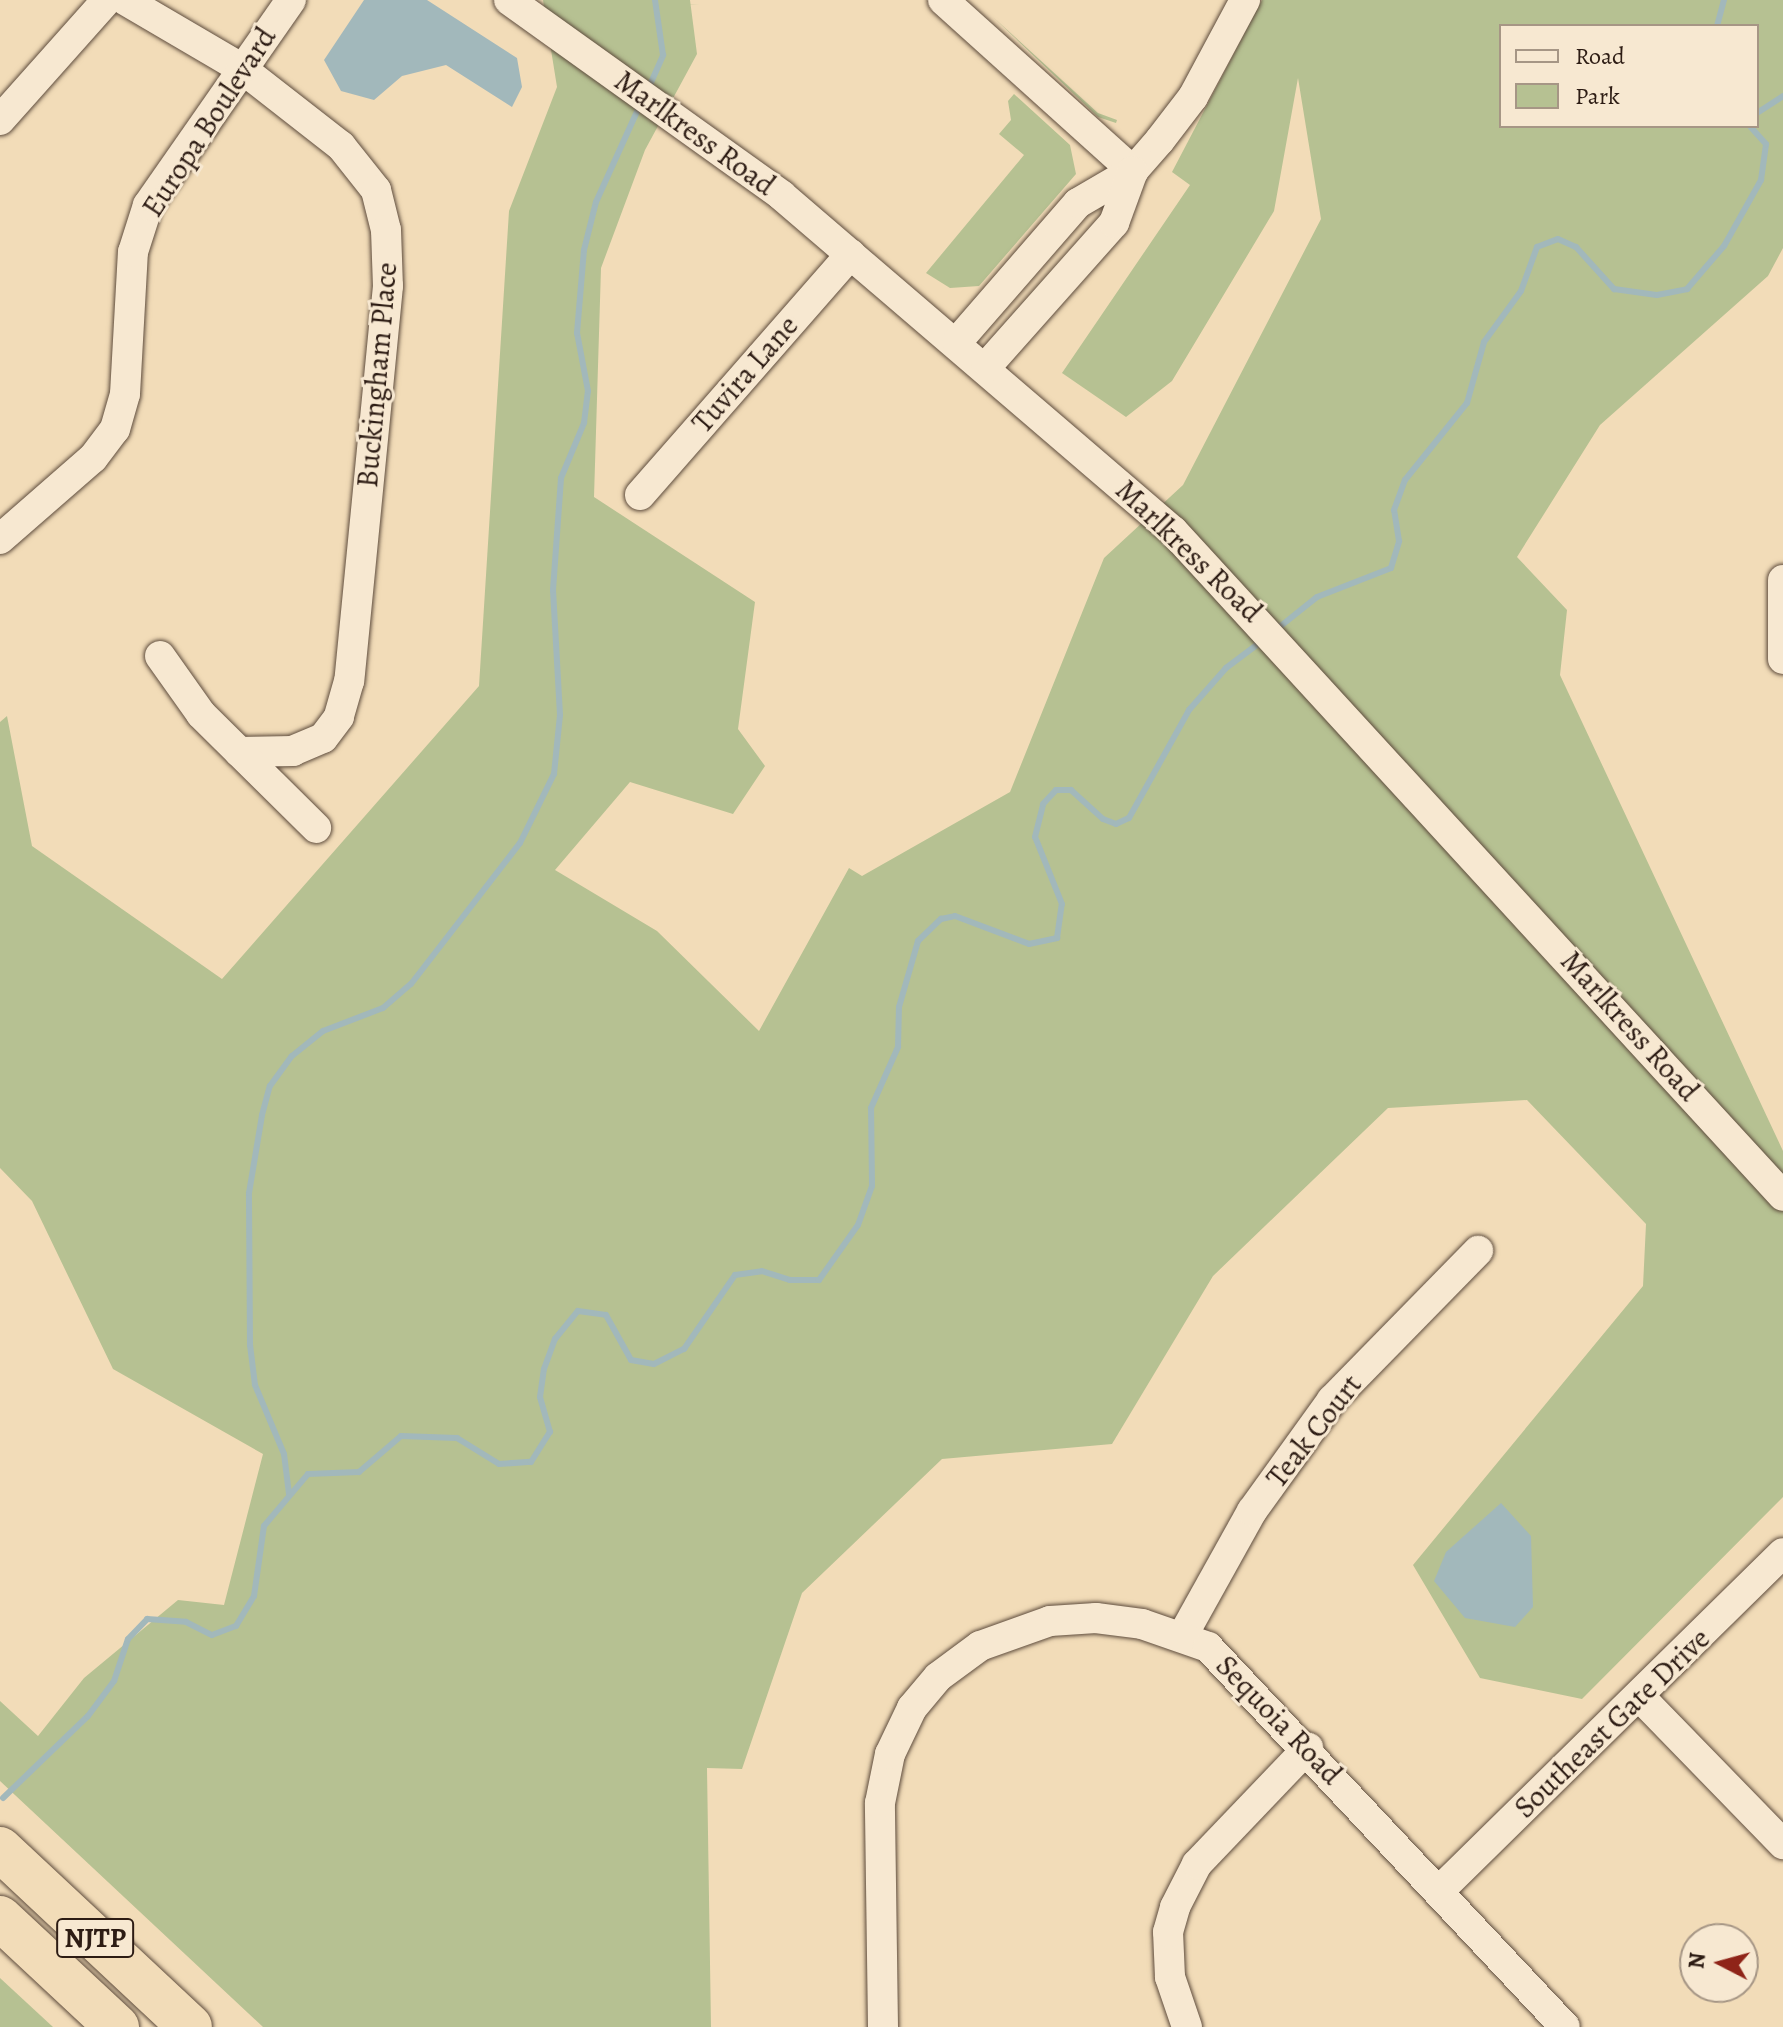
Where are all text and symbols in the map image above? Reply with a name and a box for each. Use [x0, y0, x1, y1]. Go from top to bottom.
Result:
street label: Europa Boulevard [134, 20, 284, 224]
legend [1499, 24, 1759, 128]
text: Road [1575, 40, 1625, 72]
street label: Marlkress Road [608, 63, 782, 203]
text: Park [1575, 80, 1620, 112]
street label: Buckingham Place [349, 261, 405, 489]
street label: Tuvira Lane [684, 308, 806, 440]
street label: Marlkress Road [1108, 472, 1270, 630]
street label: Marlkress Road [1553, 943, 1707, 1109]
street label: Teak Court [1259, 1367, 1369, 1495]
street label: Southeast Gate Drive [1507, 1620, 1717, 1826]
street label: Sequoia Road [1208, 1648, 1350, 1792]
road number: NJTP [55, 1914, 135, 1962]
north arrow [1679, 1923, 1759, 2003]
text: N [1681, 1951, 1713, 1970]

